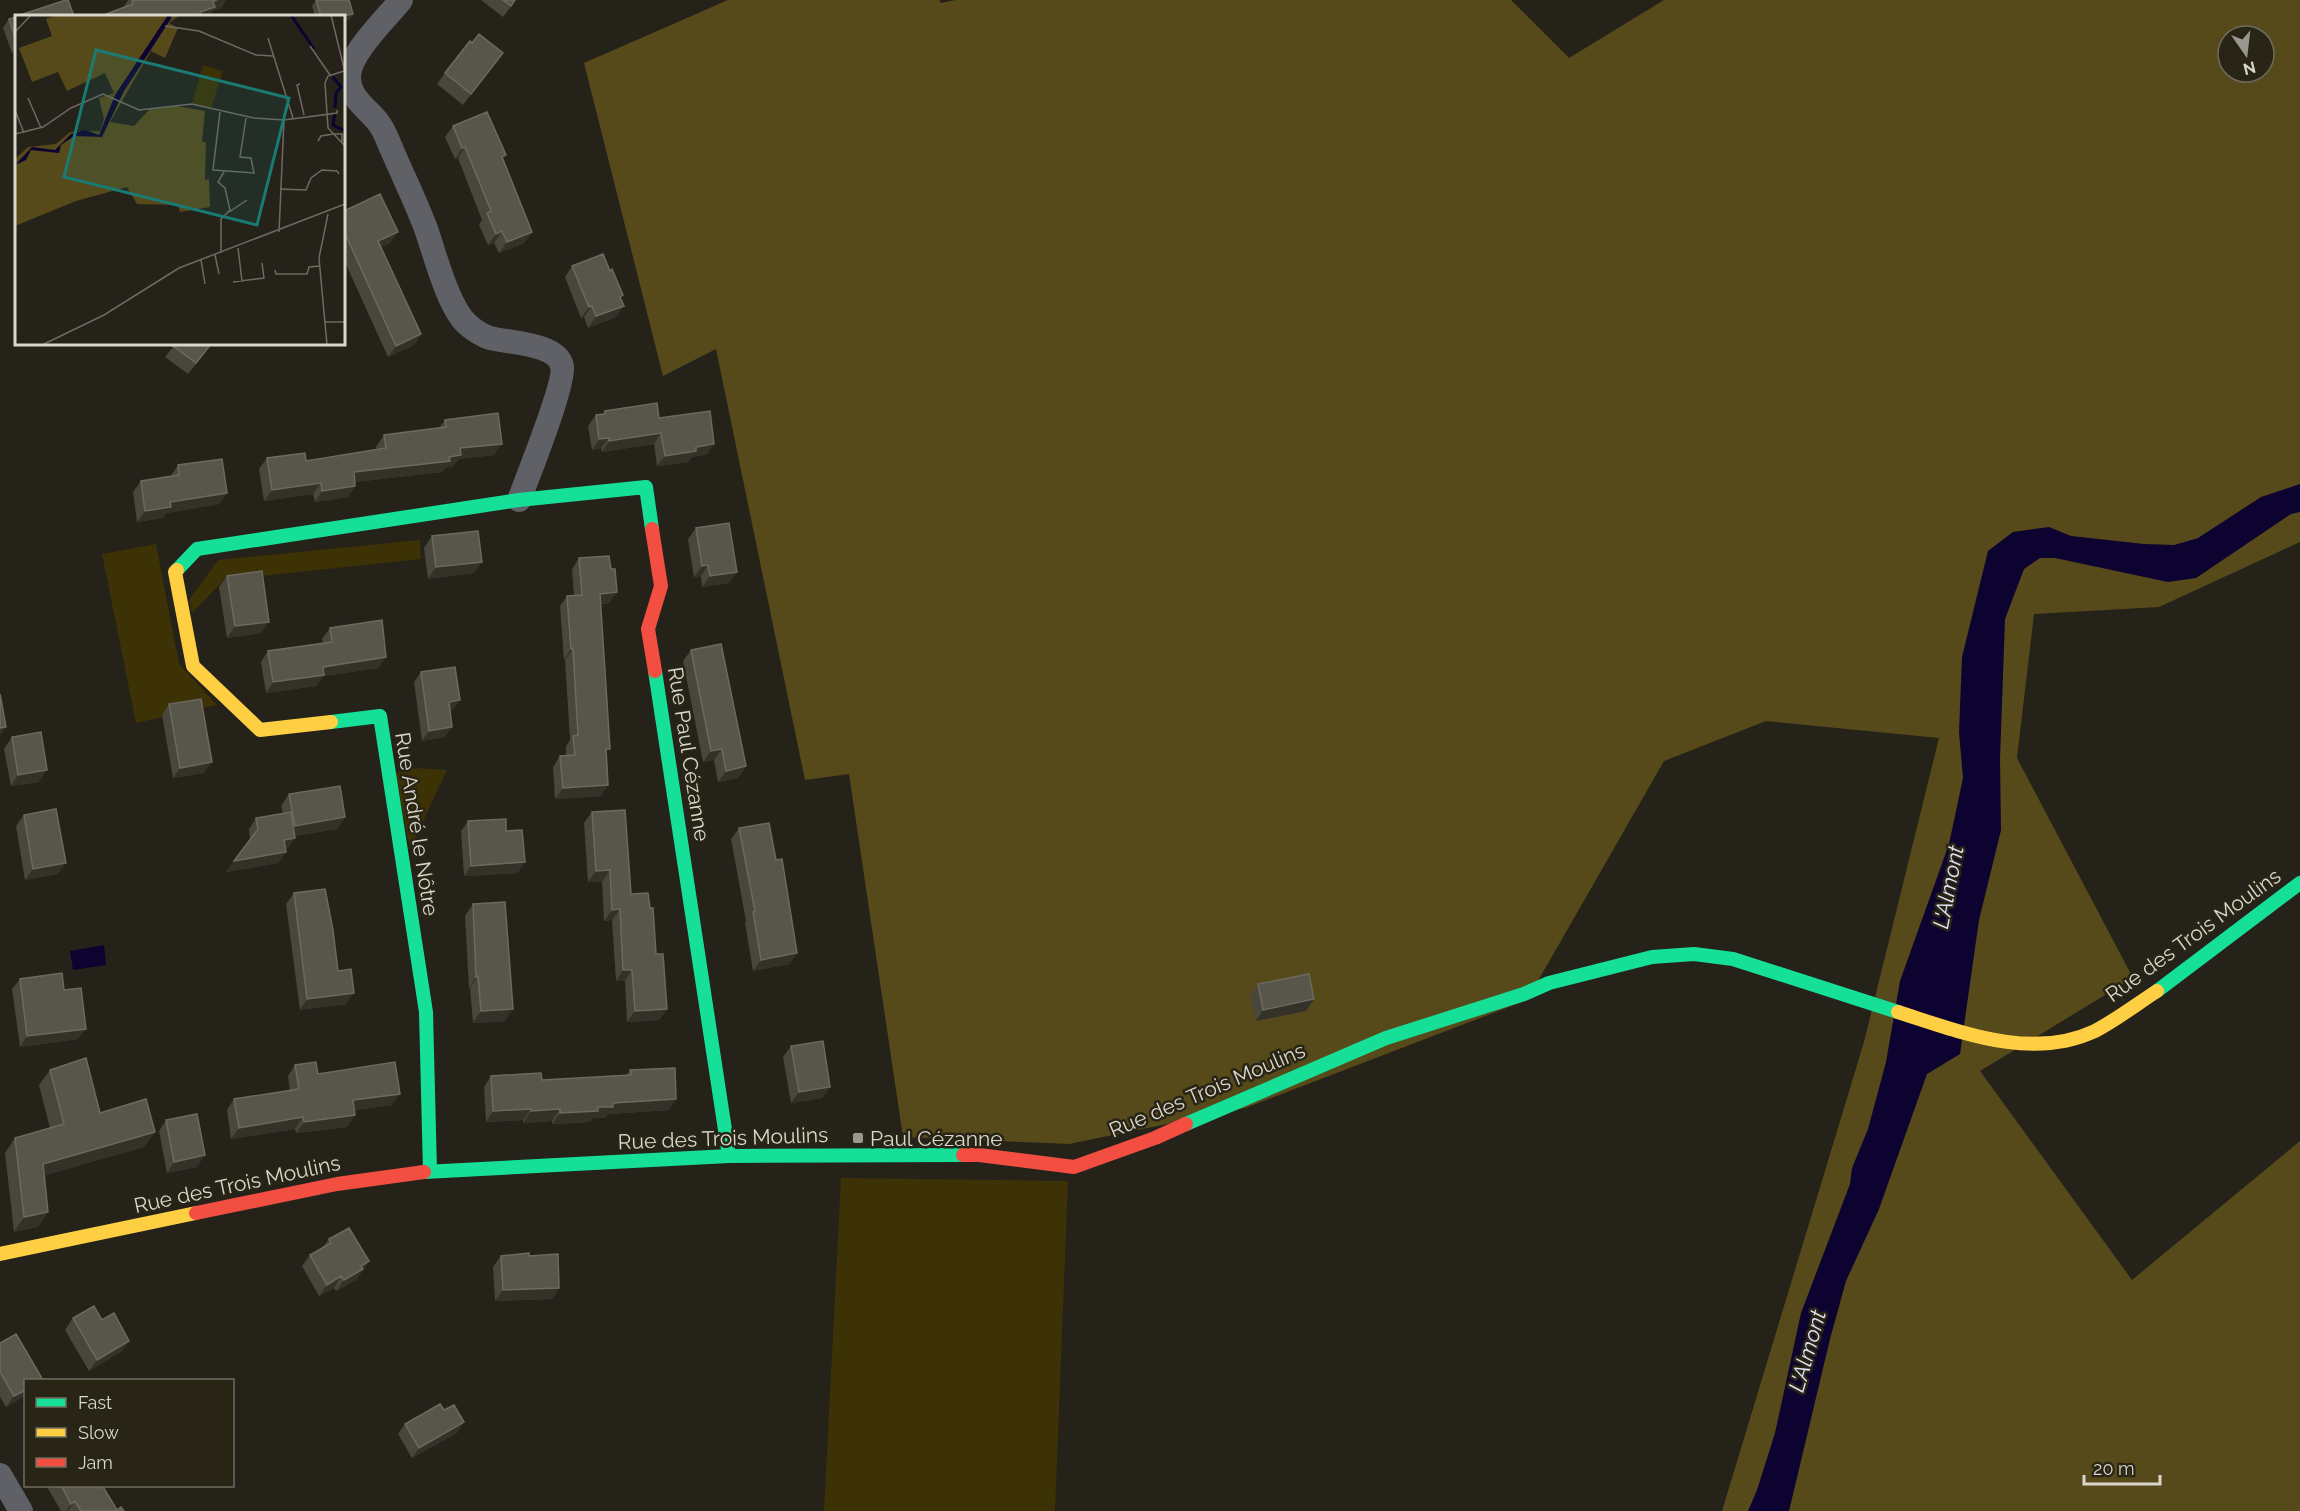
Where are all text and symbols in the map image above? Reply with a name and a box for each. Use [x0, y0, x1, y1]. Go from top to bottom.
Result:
inset map [15, 15, 345, 345]
north arrow [2216, 24, 2276, 84]
text: N [2241, 57, 2258, 79]
street label: Rue Paul Cézanne [663, 665, 715, 843]
street label: Rue André le Nôtre [390, 730, 444, 918]
water label: L'Almont [1927, 842, 1969, 931]
street label: Rue des Trois Moulins [2101, 863, 2285, 1007]
street label: Rue des Trois Moulins [1105, 1037, 1309, 1143]
street label: Rue des Trois Moulins [617, 1122, 829, 1154]
place label: Paul Cézanne [870, 1126, 1002, 1151]
marker: Paul Cézanne [851, 1131, 865, 1145]
street label: Rue des Trois Moulins [131, 1150, 343, 1218]
water label: L'Almont [1783, 1306, 1831, 1395]
legend [24, 1379, 234, 1487]
text: Fast [78, 1392, 112, 1413]
text: Slow [78, 1422, 119, 1443]
scale bar [2084, 1448, 2160, 1486]
text: Jam [78, 1452, 113, 1473]
text: 20 m [2093, 1458, 2135, 1479]

